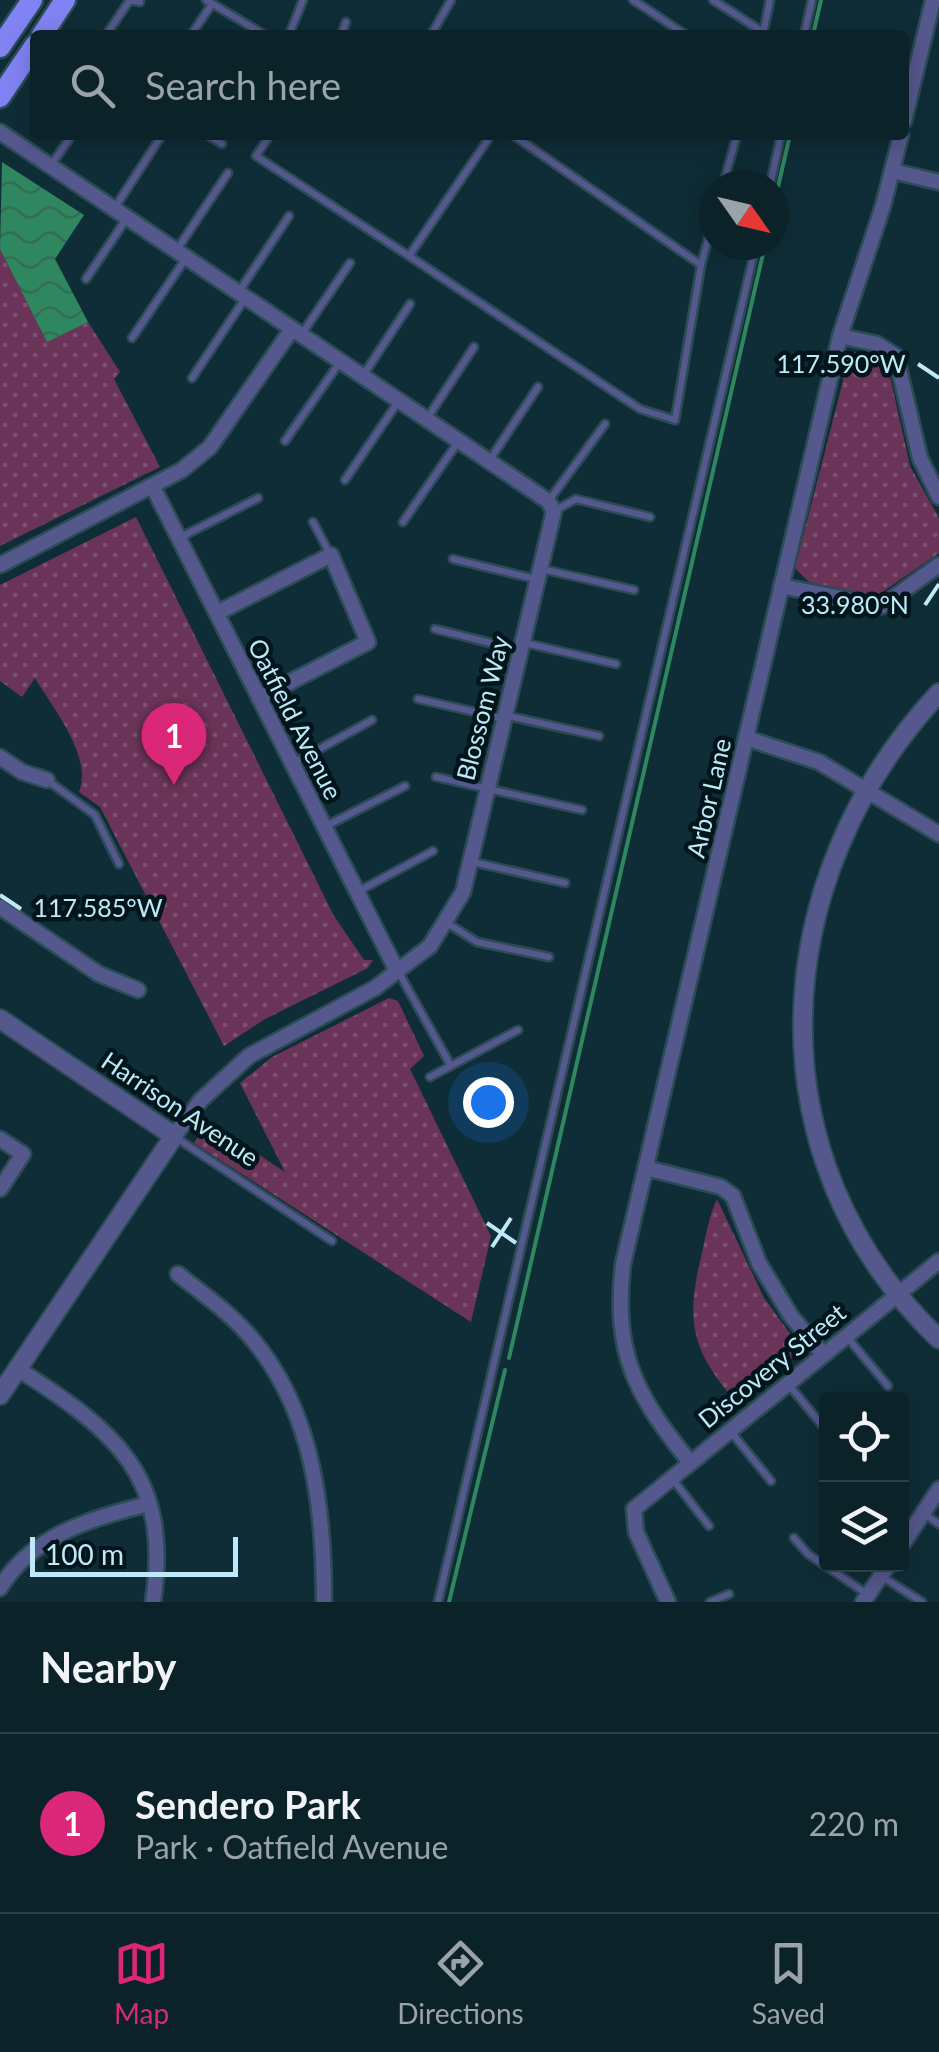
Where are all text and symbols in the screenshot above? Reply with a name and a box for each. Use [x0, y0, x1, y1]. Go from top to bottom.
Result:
search box [30, 30, 909, 140]
icon: search [65, 58, 120, 113]
text: Search here [145, 62, 341, 108]
north arrow [699, 170, 789, 260]
text: 117.590°W [776, 348, 906, 378]
text: 33.980°N [801, 589, 909, 619]
street label: Blossom Way [450, 632, 515, 783]
street label: Oatfield Avenue [242, 633, 349, 804]
pin: 1 [142, 702, 206, 785]
street label: Arbor Lane [680, 735, 736, 860]
text: 117.585°W [33, 892, 163, 922]
street label: Harrison Avenue [96, 1045, 265, 1172]
your location [463, 1077, 514, 1128]
street label: Discovery Street [692, 1297, 851, 1434]
map controls [819, 1392, 909, 1572]
button: locate [819, 1392, 909, 1482]
button: layers [819, 1482, 909, 1572]
scale bar [30, 1532, 238, 1576]
text: 100 m [45, 1537, 124, 1571]
text: Nearby [40, 1642, 177, 1692]
text: Sendero Park [135, 1781, 361, 1827]
text: 1 [63, 1804, 82, 1843]
text: 220 m [809, 1804, 899, 1843]
text: Park · Oatfield Avenue [135, 1827, 448, 1866]
tab: Map [114, 1936, 169, 2030]
tab: Directions [397, 1936, 524, 2030]
tab: Saved [752, 1936, 825, 2030]

